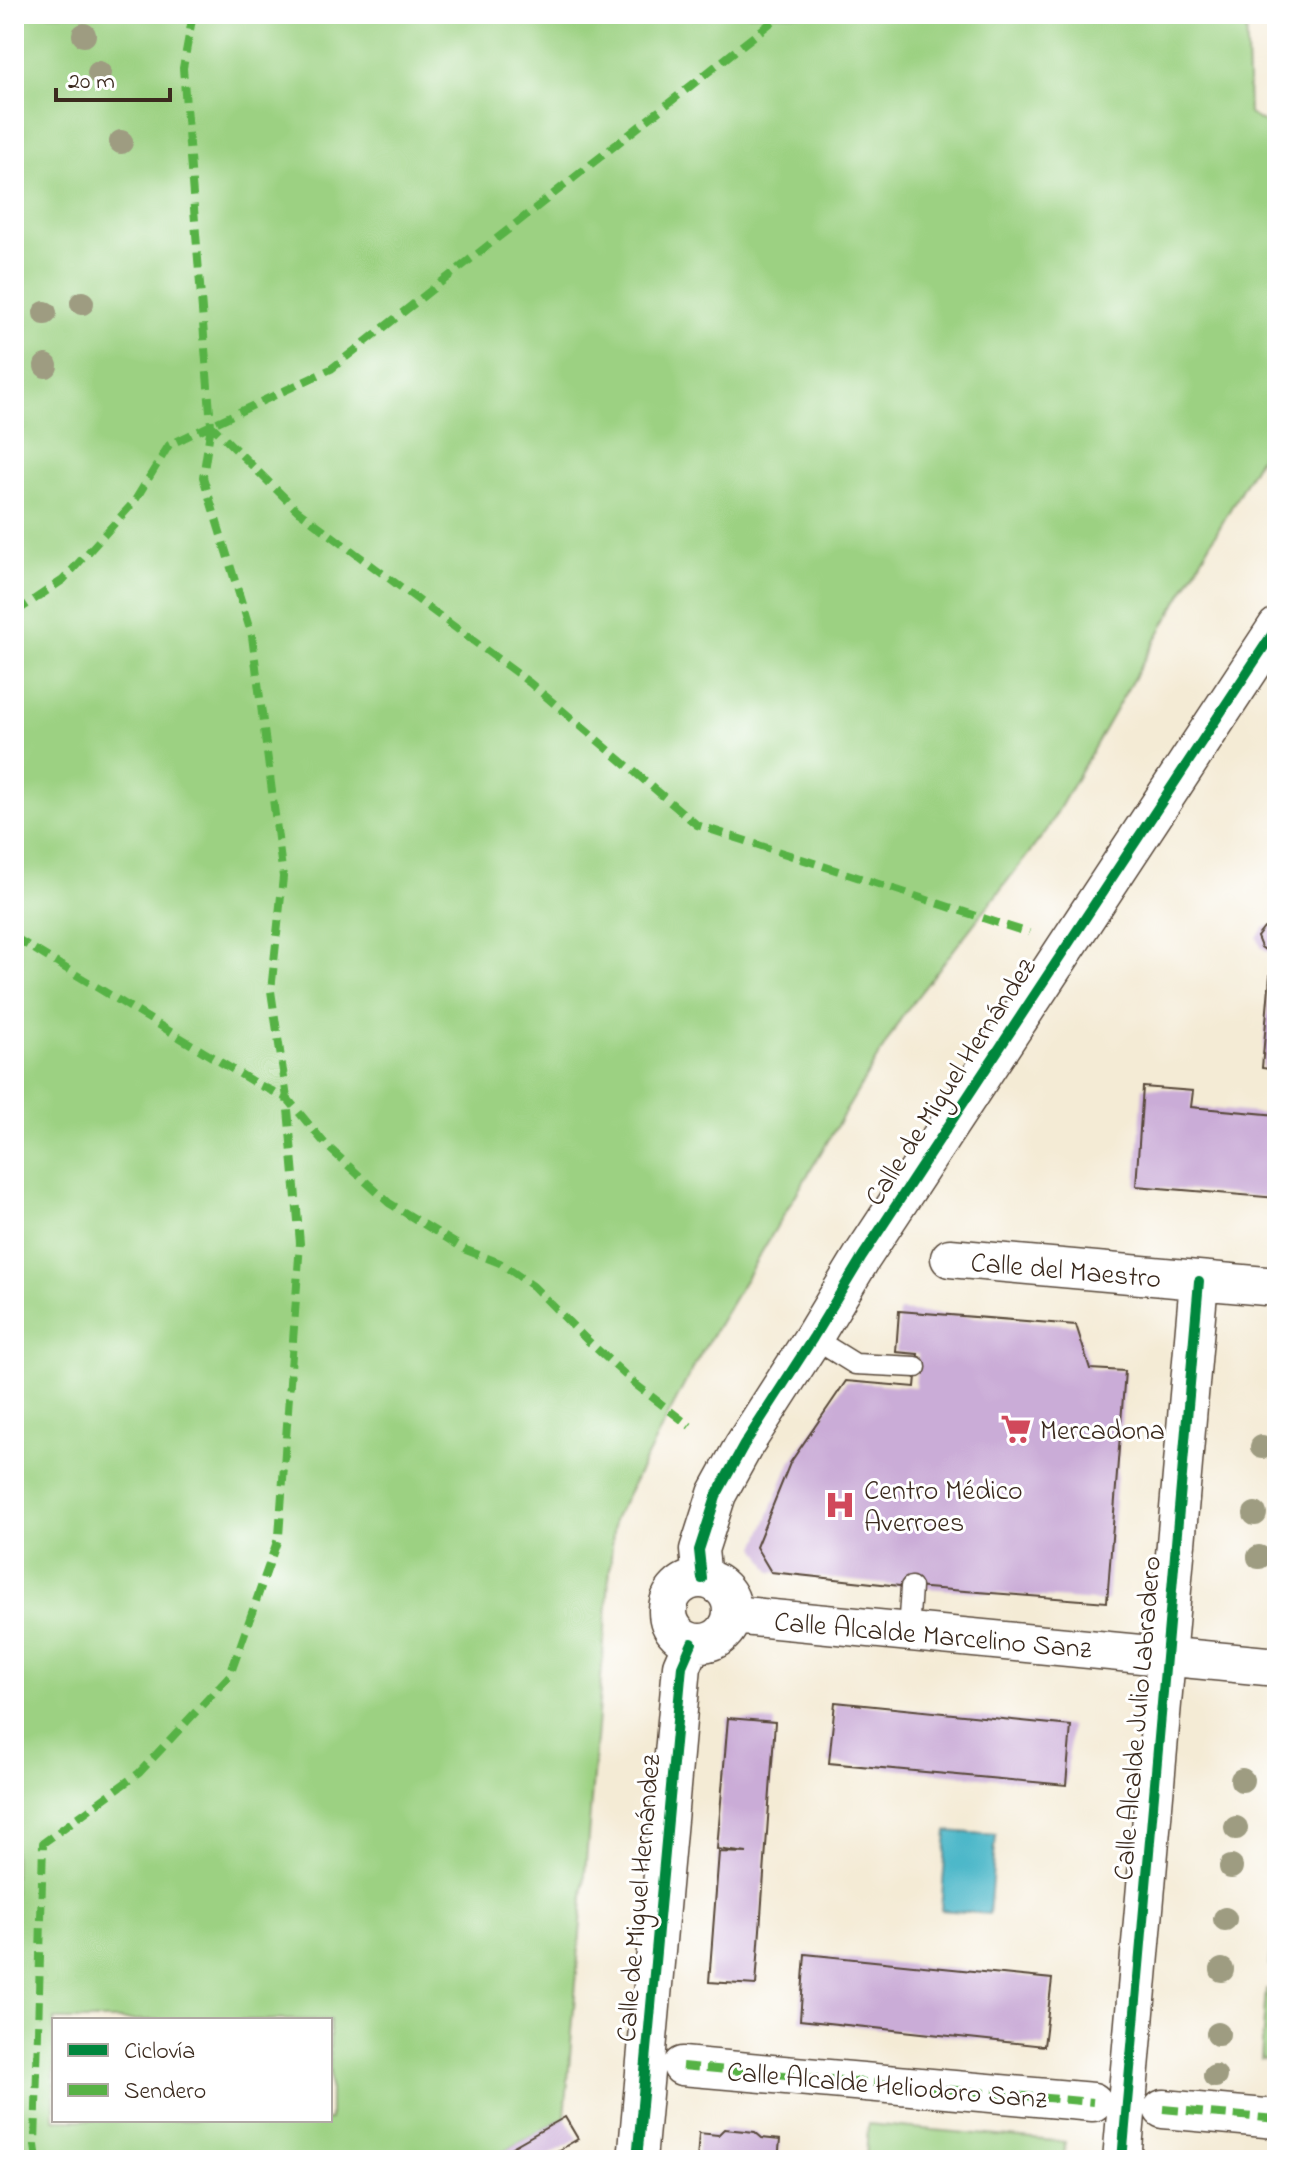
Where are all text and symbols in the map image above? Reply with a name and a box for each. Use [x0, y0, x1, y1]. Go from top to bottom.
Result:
scale bar [56, 52, 170, 102]
text: 20 m [68, 65, 115, 100]
street label: Calle de Miguel Hernández [856, 950, 1048, 1215]
street label: Calle del Maestro [969, 1244, 1163, 1301]
supermarket icon: Mercadona [999, 1412, 1033, 1446]
place label: Mercadona [1040, 1412, 1165, 1453]
place label: Centro Médico Averroes [864, 1472, 1023, 1545]
hospital icon: Centro Médico Averroes [823, 1488, 857, 1522]
street label: Calle Alcalde Julio Labradero [1105, 1554, 1174, 1882]
street label: Calle Alcalde Marcelino Sanz [772, 1603, 1093, 1672]
street label: Calle de Miguel Hernández [607, 1752, 674, 2044]
legend [52, 2018, 332, 2122]
text: Ciclovía [124, 2035, 195, 2070]
street label: Calle Alcalde Heliodoro Sanz [725, 2053, 1049, 2122]
text: Sendero [124, 2075, 206, 2110]

